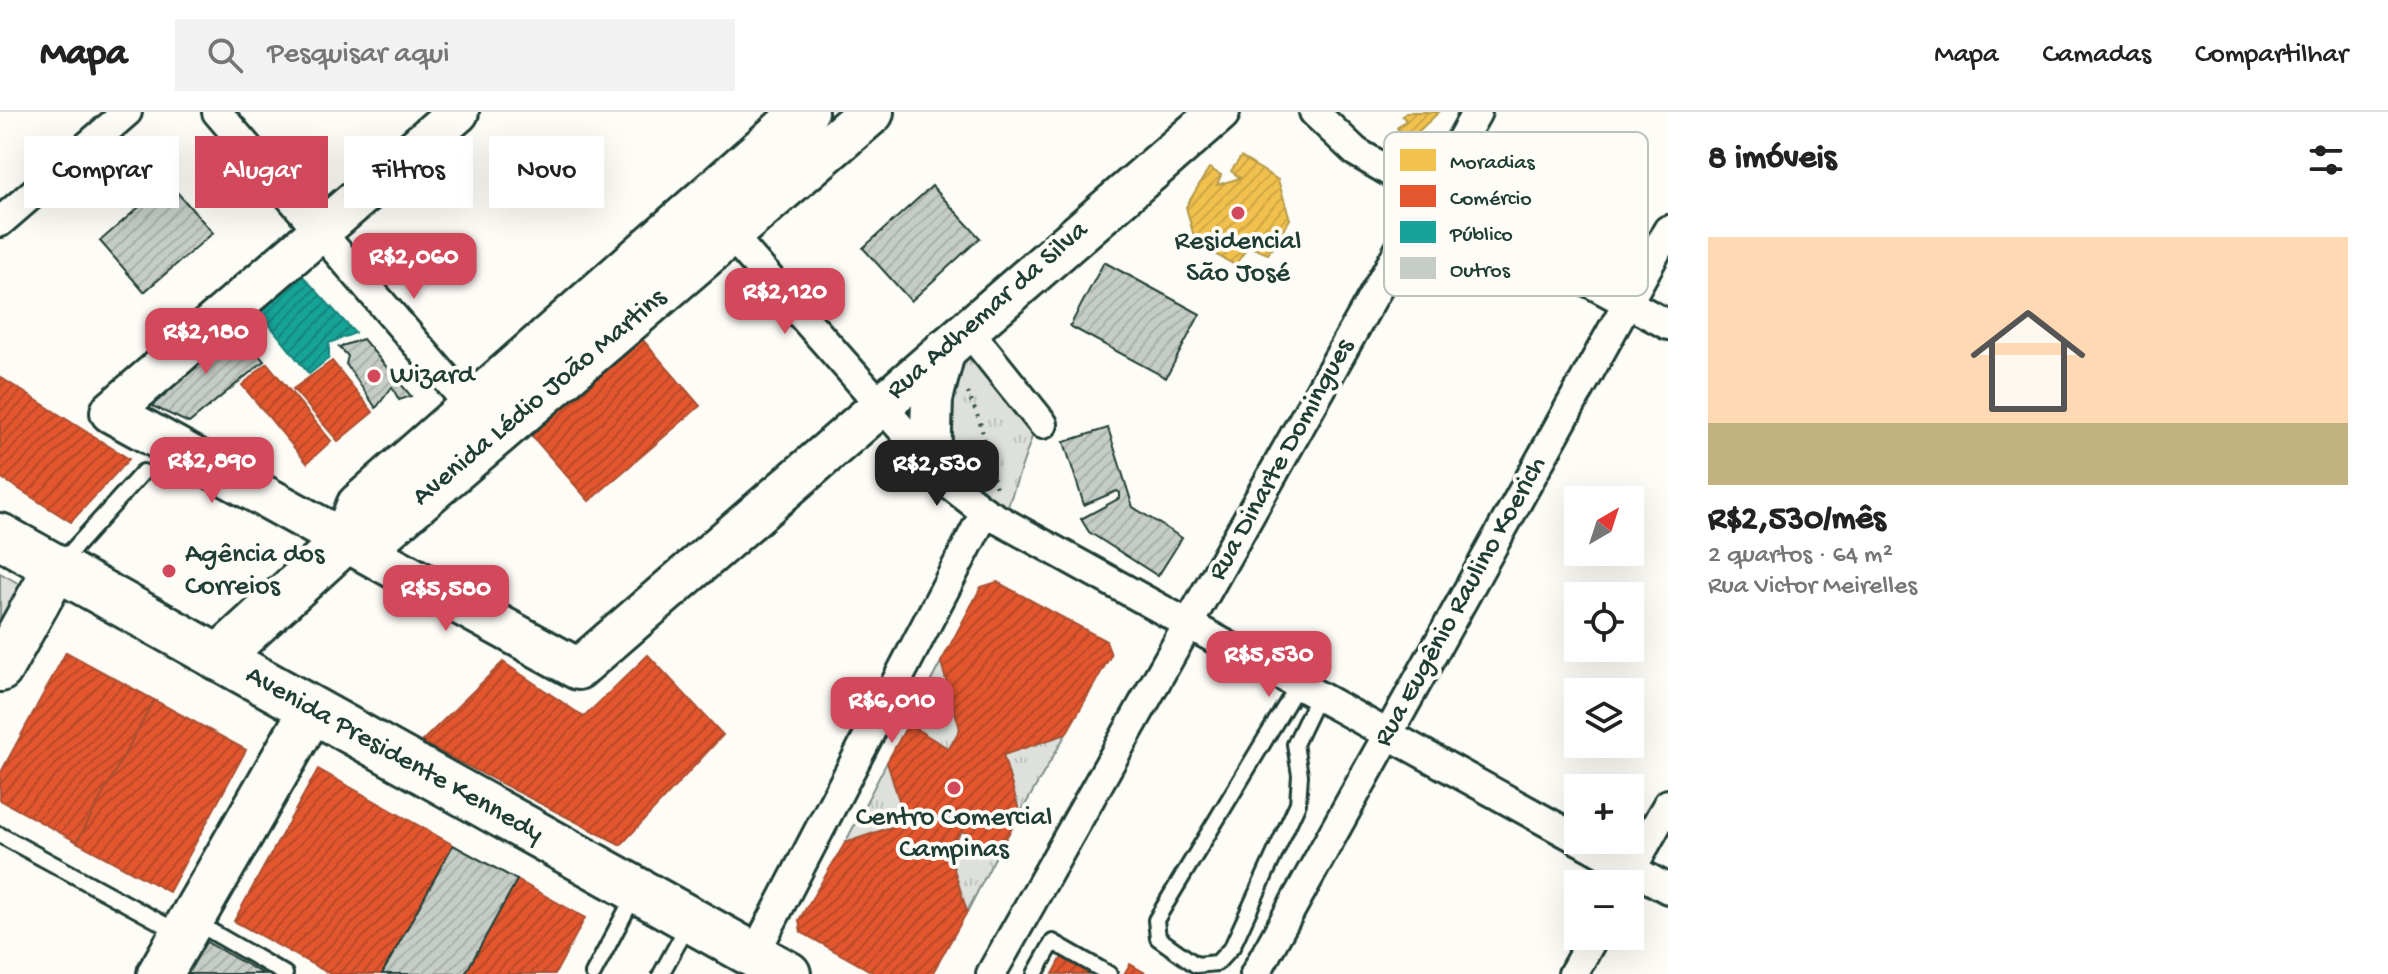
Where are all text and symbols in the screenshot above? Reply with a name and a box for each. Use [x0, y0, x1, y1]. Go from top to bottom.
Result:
search box [175, 19, 735, 91]
text: Mapa [40, 33, 127, 77]
icon: search [203, 33, 247, 77]
text: Pesquisar aqui [267, 38, 449, 73]
text: Mapa [1934, 39, 1999, 72]
text: Camadas [2043, 39, 2151, 72]
text: Compartilhar [2195, 39, 2348, 72]
legend [1384, 132, 1648, 296]
chip: Comprar [24, 136, 179, 208]
chip: Alugar [195, 136, 328, 208]
chip: Filtros [344, 136, 473, 208]
chip: Novo [489, 136, 604, 208]
icon: filters [2304, 138, 2348, 182]
text: 8 imóveis [1708, 140, 1836, 180]
text: Moradias [1450, 151, 1536, 177]
text: Comércio [1450, 187, 1532, 213]
marker: Residencial São José [1229, 204, 1247, 222]
street label: Rua Adhemar da Silva [881, 214, 1097, 407]
text: Público [1449, 223, 1513, 249]
place label: Residencial São José [1175, 226, 1301, 291]
pin: R$2,060 [340, 233, 488, 301]
text: R$2,060 [370, 243, 458, 274]
text: Outros [1450, 259, 1511, 285]
pin: R$2,120 [711, 268, 859, 336]
text: R$2,120 [743, 278, 827, 309]
street label: Avenida Lédio João Martins [406, 282, 674, 514]
icon: home [1956, 289, 2100, 433]
pin: R$2,180 [132, 308, 280, 376]
text: R$2,180 [163, 318, 249, 349]
street label: Rua Dinarte Domingues [1202, 333, 1363, 587]
place label: Wizard [390, 360, 477, 393]
marker: Wizard [365, 367, 383, 385]
pin: R$2,890 [138, 437, 286, 505]
pin: R$2,530 [863, 440, 1011, 508]
text: R$2,890 [168, 447, 256, 478]
text: R$2,530 [893, 450, 981, 481]
street label: Rua Eugênio Raulino Koerich [1367, 451, 1555, 753]
north arrow [1564, 486, 1644, 566]
map controls [1564, 486, 1644, 950]
text: R$2,530/mês [1708, 501, 1886, 541]
place label: Agência dos Correios [185, 539, 325, 604]
text: 2 quartos · 64 m² [1708, 541, 1893, 572]
marker: Agência dos Correios [160, 562, 178, 580]
pin: R$5,580 [372, 565, 520, 633]
text: Rua Victor Meirelles [1708, 572, 1917, 603]
text: R$5,580 [401, 575, 491, 606]
button: locate [1564, 582, 1644, 662]
pin: R$5,530 [1195, 631, 1343, 699]
text: R$5,530 [1224, 641, 1314, 672]
street label: Avenida Presidente Kennedy [239, 659, 549, 851]
pin: R$6,010 [818, 677, 966, 745]
button: layers [1564, 678, 1644, 758]
text: R$6,010 [849, 687, 935, 718]
button: + [1564, 774, 1644, 854]
marker: Centro Comercial Campinas [945, 779, 963, 797]
place label: Centro Comercial Campinas [856, 802, 1052, 867]
button: − [1564, 870, 1644, 950]

